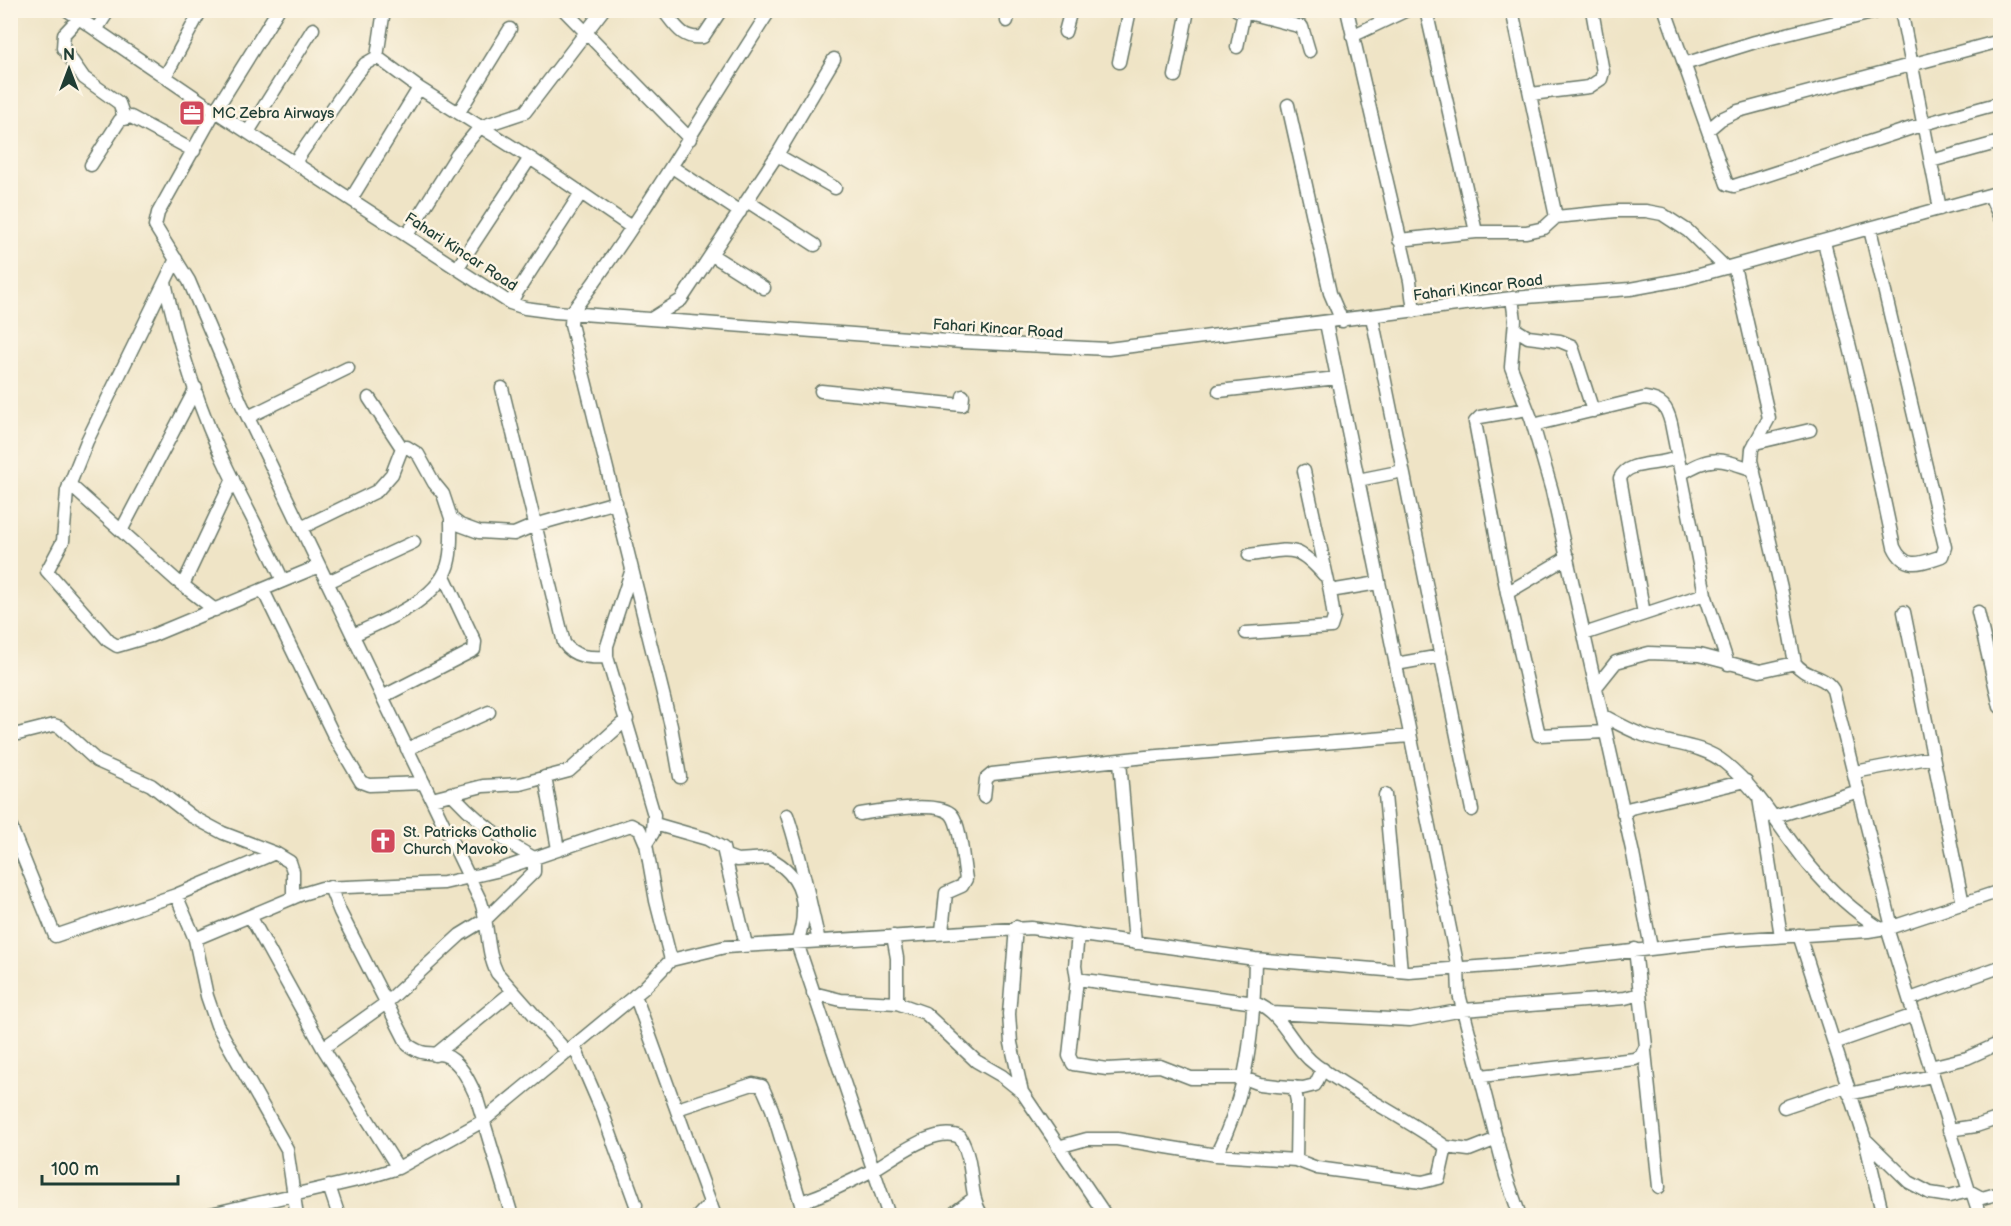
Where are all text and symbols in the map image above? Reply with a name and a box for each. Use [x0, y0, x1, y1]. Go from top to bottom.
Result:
north arrow [39, 39, 99, 99]
text: N [63, 46, 75, 65]
office icon: MC Zebra Airways [177, 98, 207, 128]
place label: MC Zebra Airways [212, 104, 335, 123]
street label: Fahari Kincar Road [401, 208, 521, 296]
street label: Fahari Kincar Road [1412, 271, 1544, 305]
street label: Fahari Kincar Road [932, 315, 1064, 343]
place label: St. Patricks Catholic Church Mavoko [403, 823, 537, 859]
church icon: St. Patricks Catholic Church Mavoko [368, 826, 398, 856]
scale bar [42, 1148, 178, 1186]
text: 100 m [51, 1159, 99, 1180]

